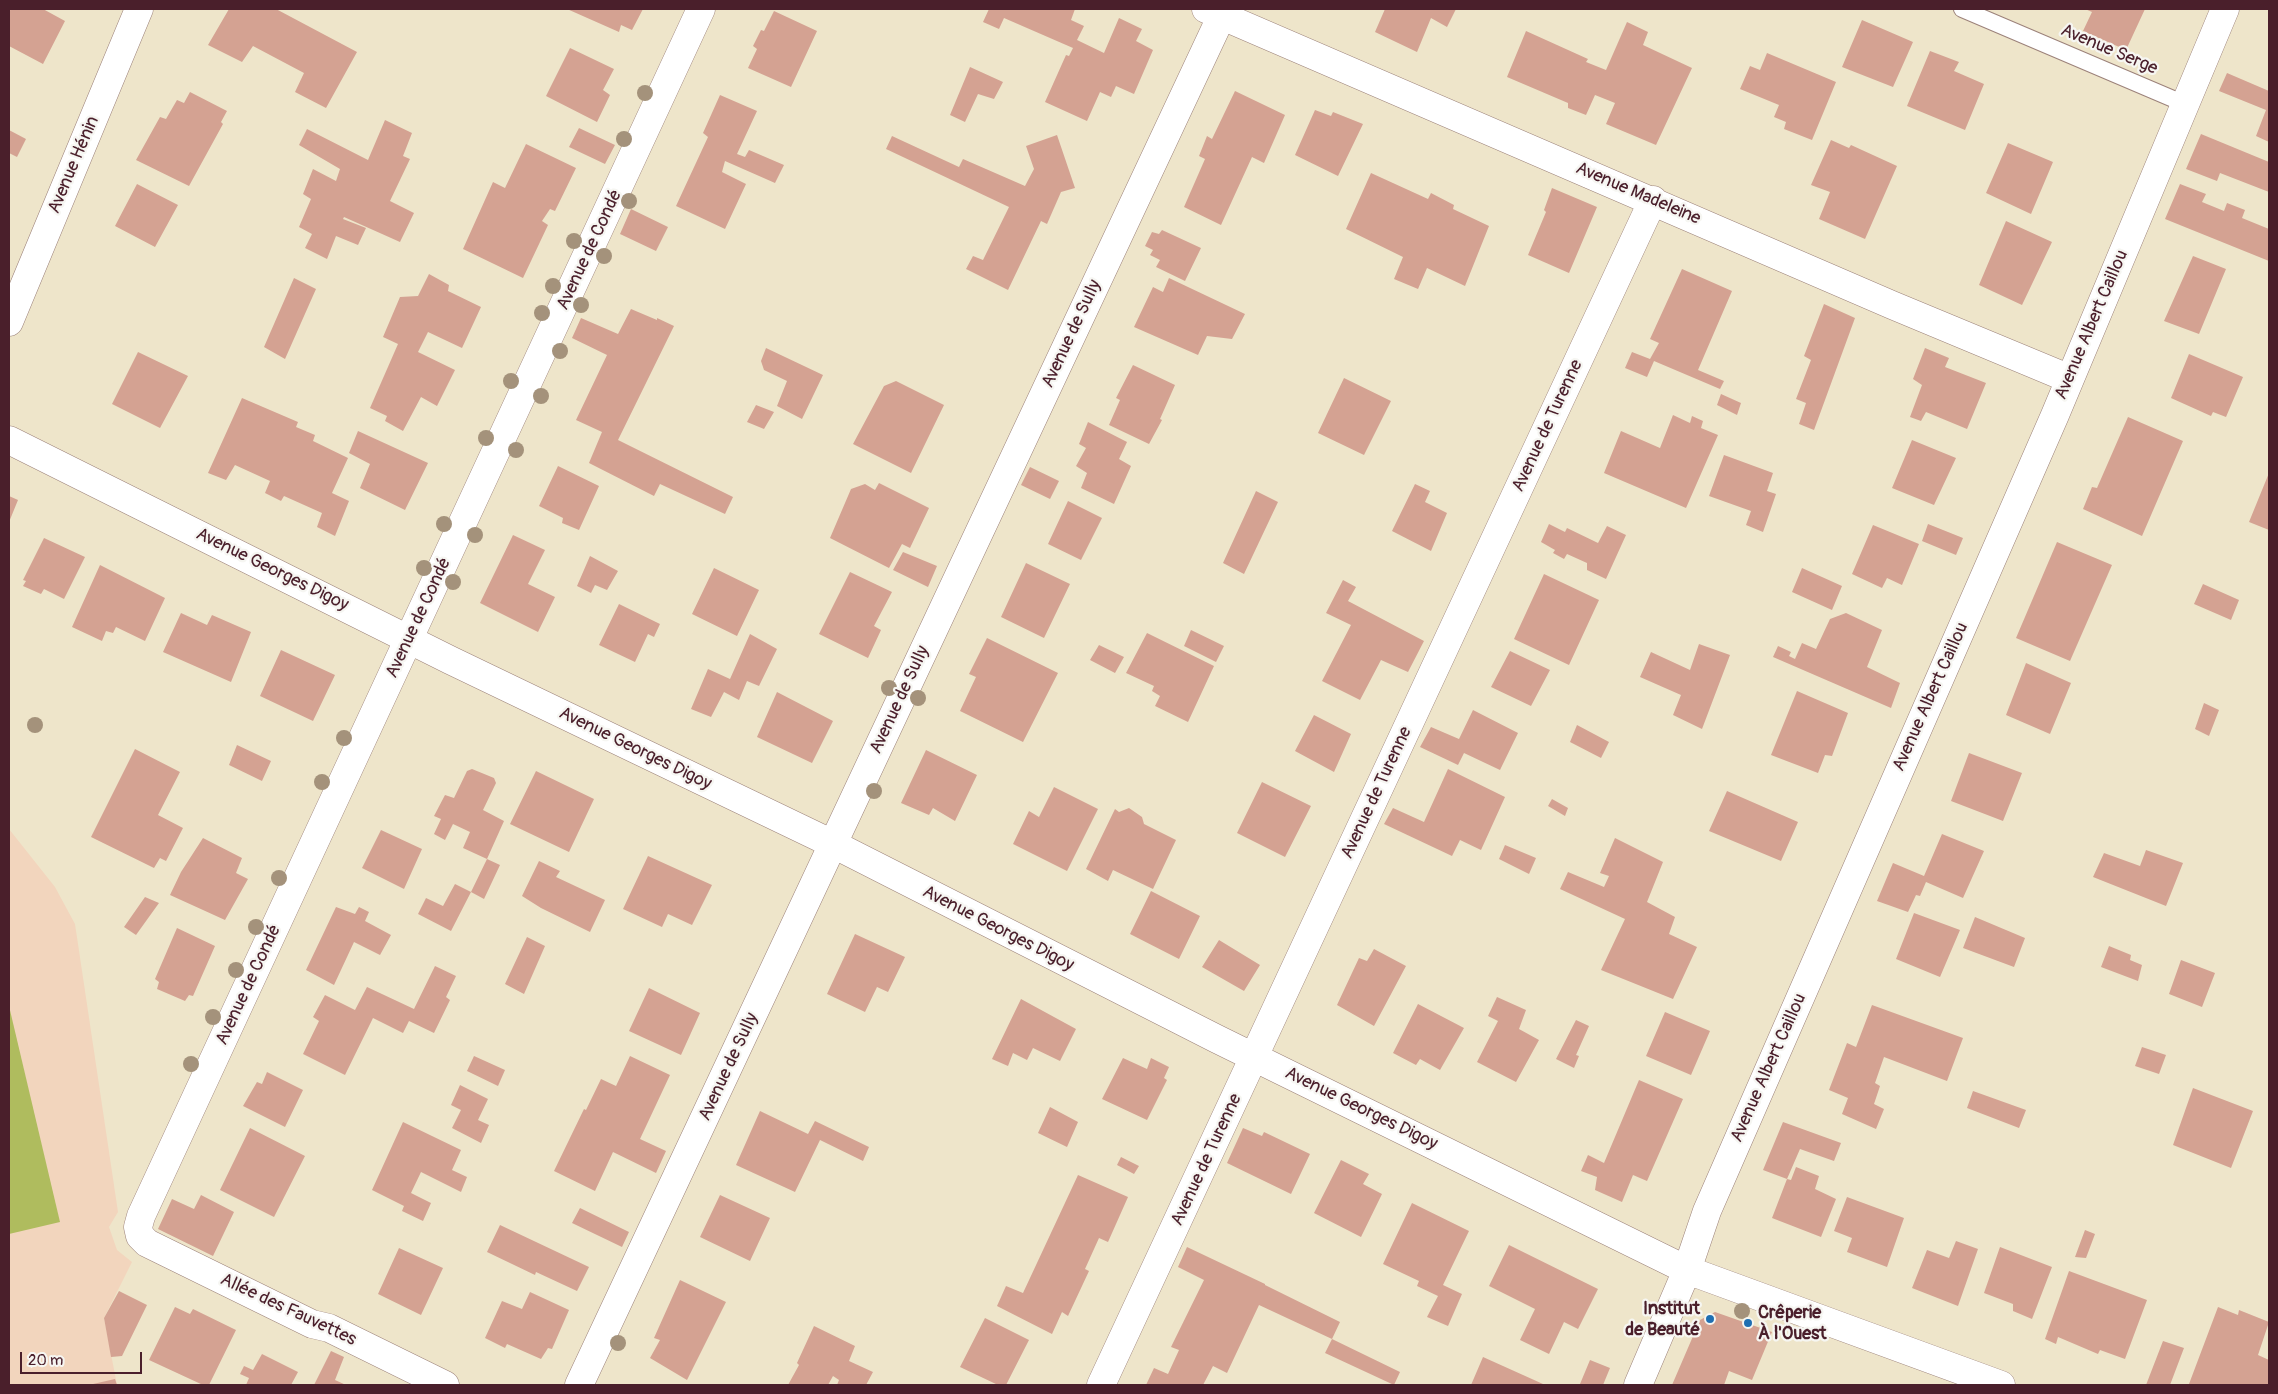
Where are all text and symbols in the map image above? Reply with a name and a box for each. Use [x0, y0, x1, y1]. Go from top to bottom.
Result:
street label: Avenue Serge [2057, 20, 2161, 80]
street label: Avenue Hénin [44, 113, 104, 217]
street label: Avenue Madeleine [1572, 158, 1704, 230]
street label: Avenue de Condé [553, 186, 627, 314]
street label: Avenue Albert Caillou [2051, 247, 2133, 403]
street label: Avenue de Sully [1038, 276, 1106, 392]
street label: Avenue de Turenne [1508, 356, 1588, 496]
street label: Avenue Georges Digoy [192, 524, 352, 616]
street label: Avenue de Condé [382, 554, 456, 682]
street label: Avenue Albert Caillou [1888, 619, 1974, 775]
street label: Avenue de Sully [866, 642, 934, 758]
street label: Avenue Georges Digoy [555, 703, 715, 795]
street label: Avenue de Turenne [1337, 723, 1417, 863]
street label: Avenue Georges Digoy [919, 881, 1077, 977]
street label: Avenue de Condé [212, 921, 286, 1049]
street label: Avenue Albert Caillou [1726, 990, 1812, 1146]
street label: Avenue de Sully [695, 1009, 763, 1125]
street label: Avenue Georges Digoy [1281, 1063, 1441, 1155]
street label: Avenue de Turenne [1167, 1090, 1247, 1230]
street label: Allée des Fauvettes [217, 1269, 359, 1351]
place label: Institut de Beauté [1625, 1298, 1700, 1340]
place label: Crêperie À l'Ouest [1758, 1302, 1827, 1345]
marker: Institut de Beauté [1704, 1313, 1716, 1325]
marker: Crêperie À l'Ouest [1742, 1317, 1754, 1329]
scale bar [22, 1342, 145, 1374]
text: 20 m [28, 1351, 63, 1370]

